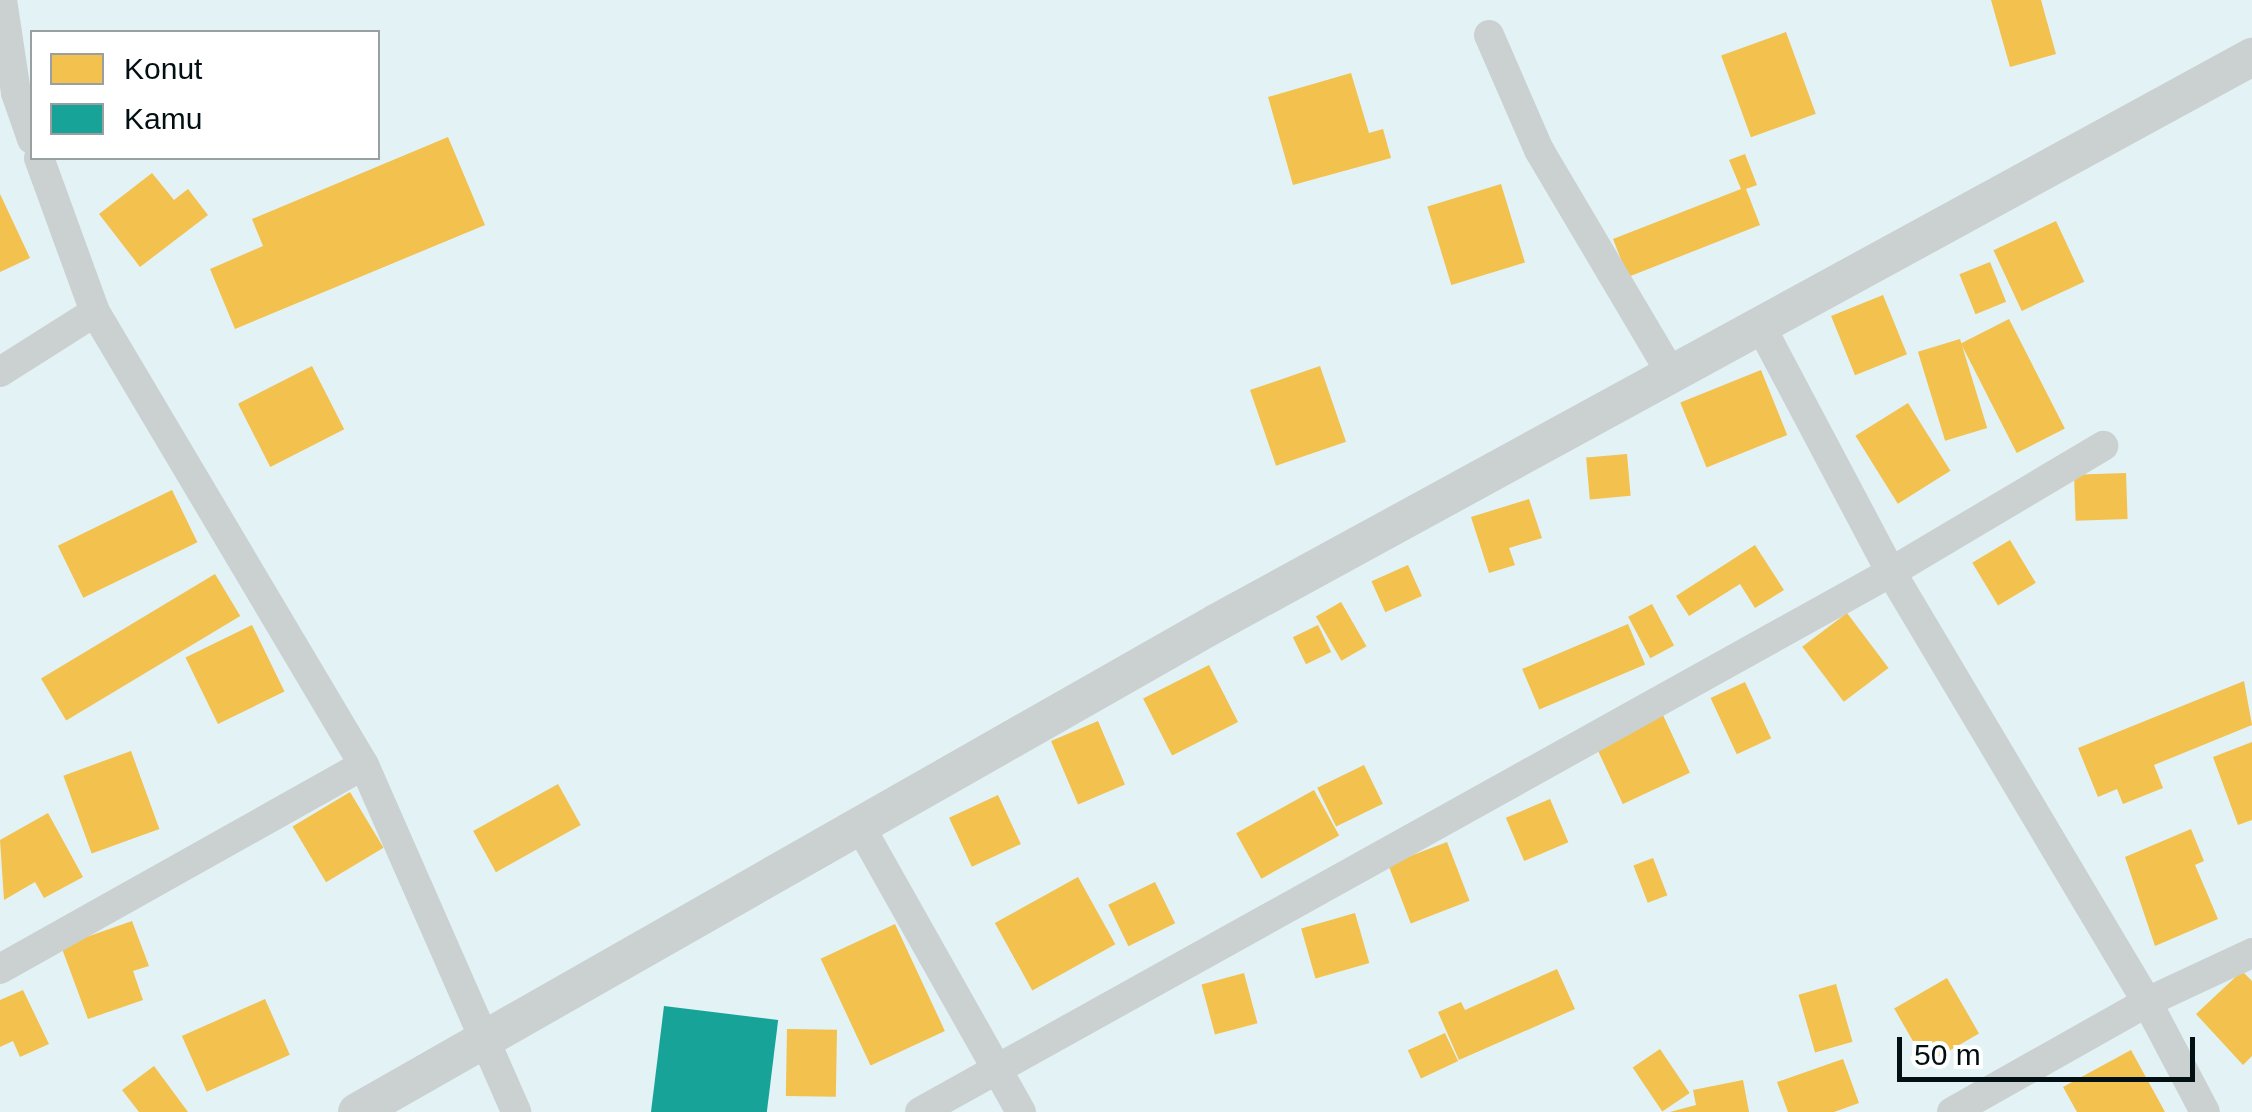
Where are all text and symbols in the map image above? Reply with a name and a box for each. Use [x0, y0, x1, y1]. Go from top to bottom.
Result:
legend [30, 30, 380, 160]
text: Konut [124, 52, 202, 85]
text: Kamu [124, 102, 202, 135]
scale bar [1902, 1017, 2200, 1079]
text: 50 m [1914, 1038, 1981, 1071]

